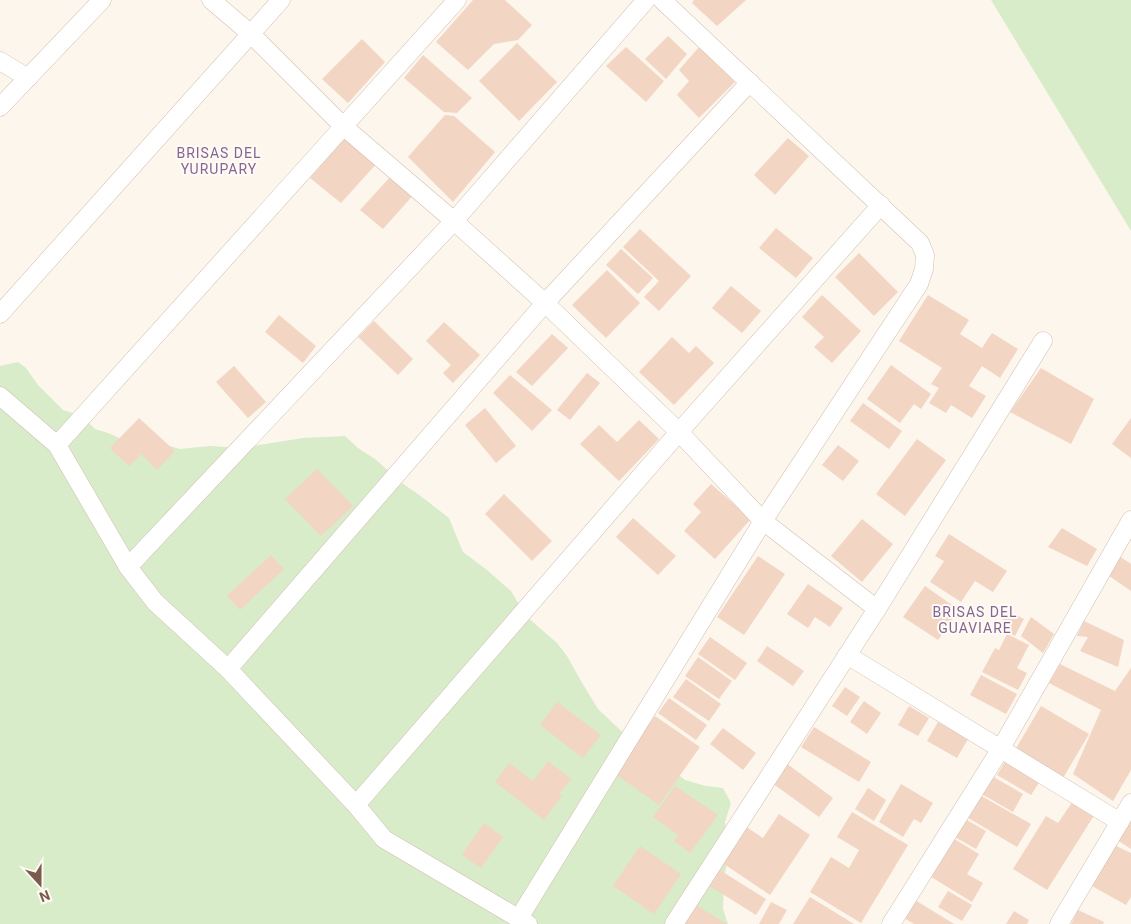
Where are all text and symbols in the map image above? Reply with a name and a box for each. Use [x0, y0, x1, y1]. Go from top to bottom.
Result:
district label: BRISAS DEL YURUPARY [176, 145, 262, 177]
district label: BRISAS DEL GUAVIARE [932, 604, 1018, 636]
north arrow [15, 859, 65, 909]
text: N [37, 887, 52, 905]

